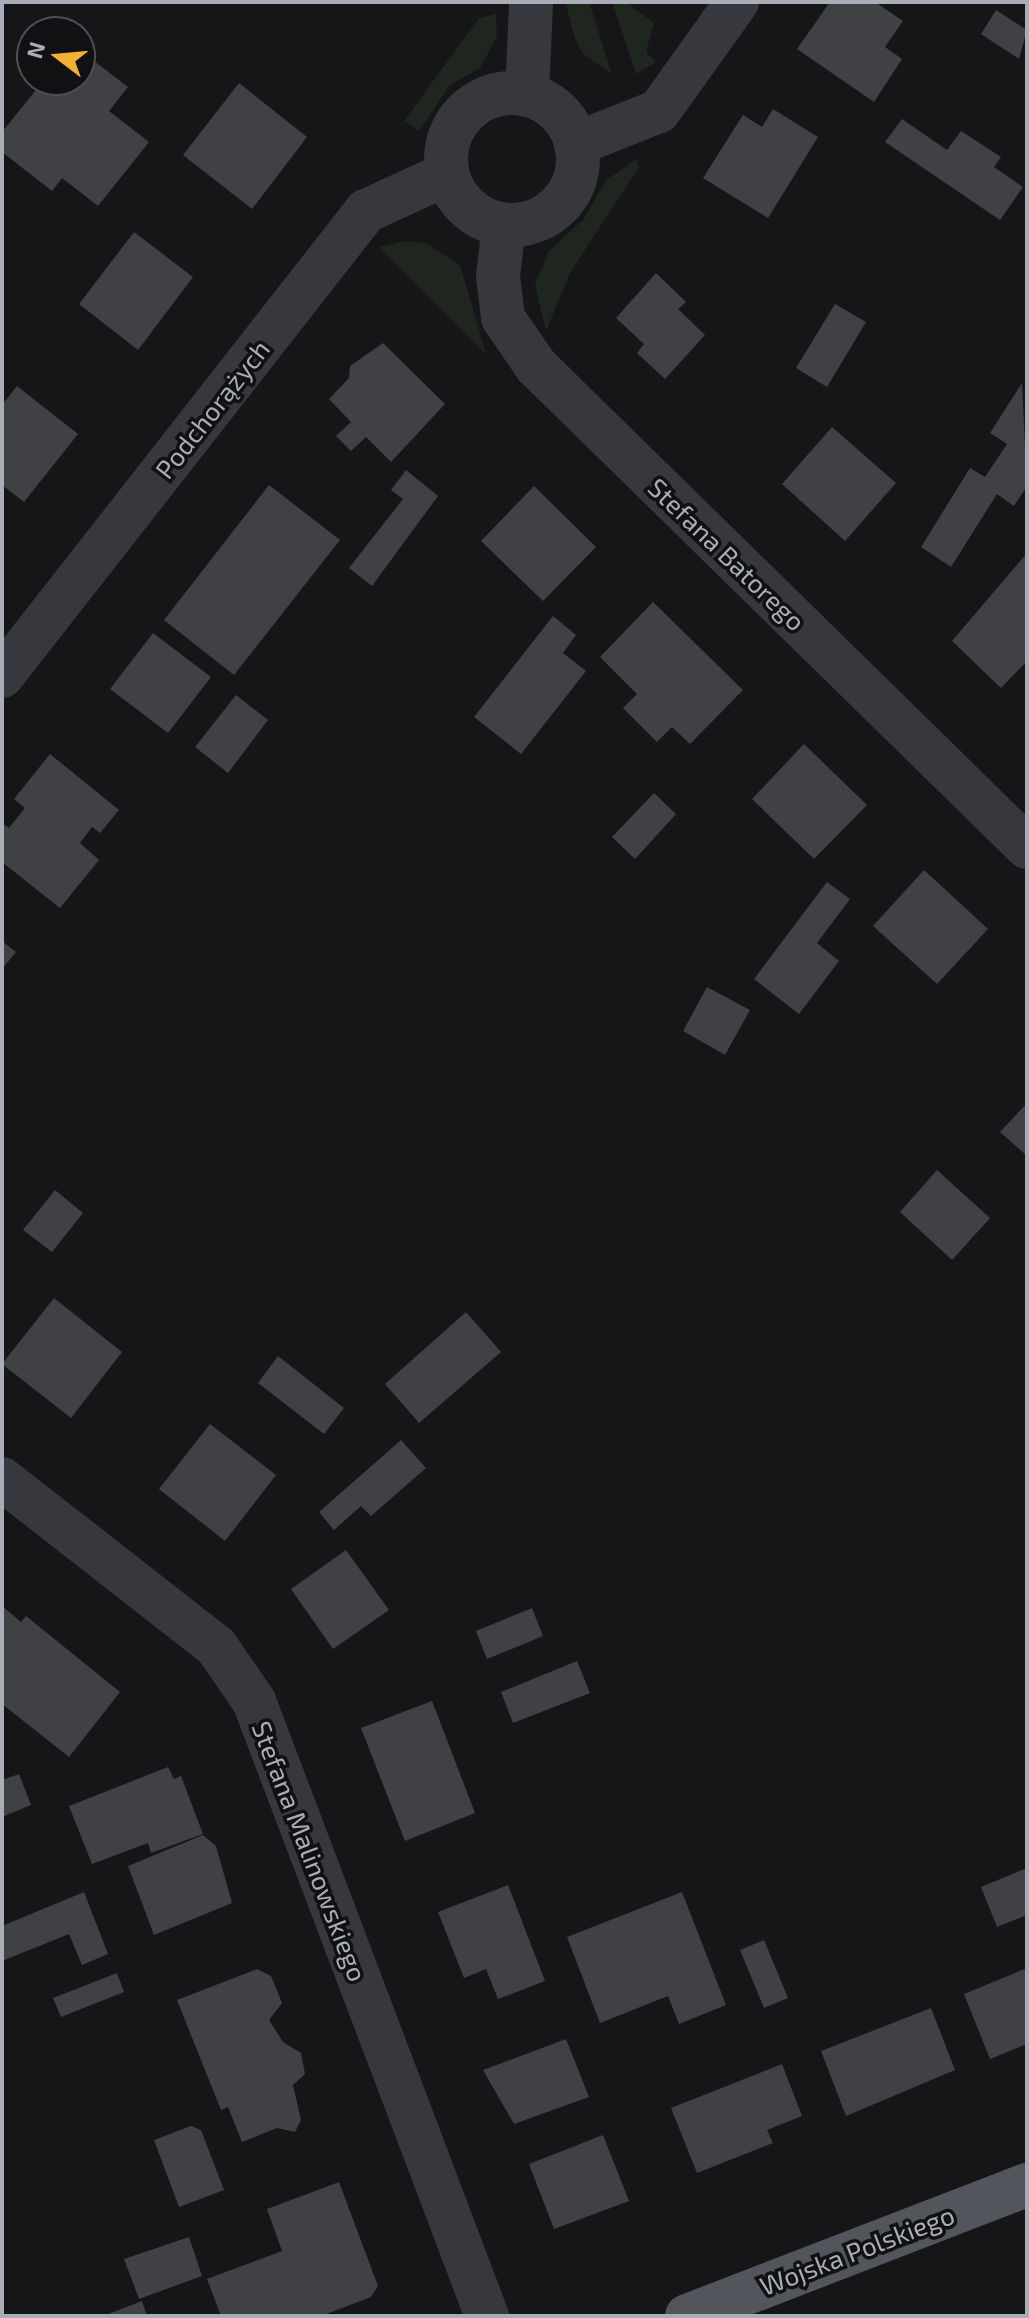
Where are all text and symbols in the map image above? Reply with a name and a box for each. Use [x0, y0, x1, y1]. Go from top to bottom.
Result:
north arrow [16, 16, 96, 96]
text: N [20, 39, 50, 61]
street label: Podchorążych [148, 334, 276, 484]
street label: Stefana Batorego [642, 471, 812, 637]
street label: Stefana Malinowskiego [246, 1717, 374, 1985]
street label: Wojska Polskiego [755, 2199, 959, 2301]

